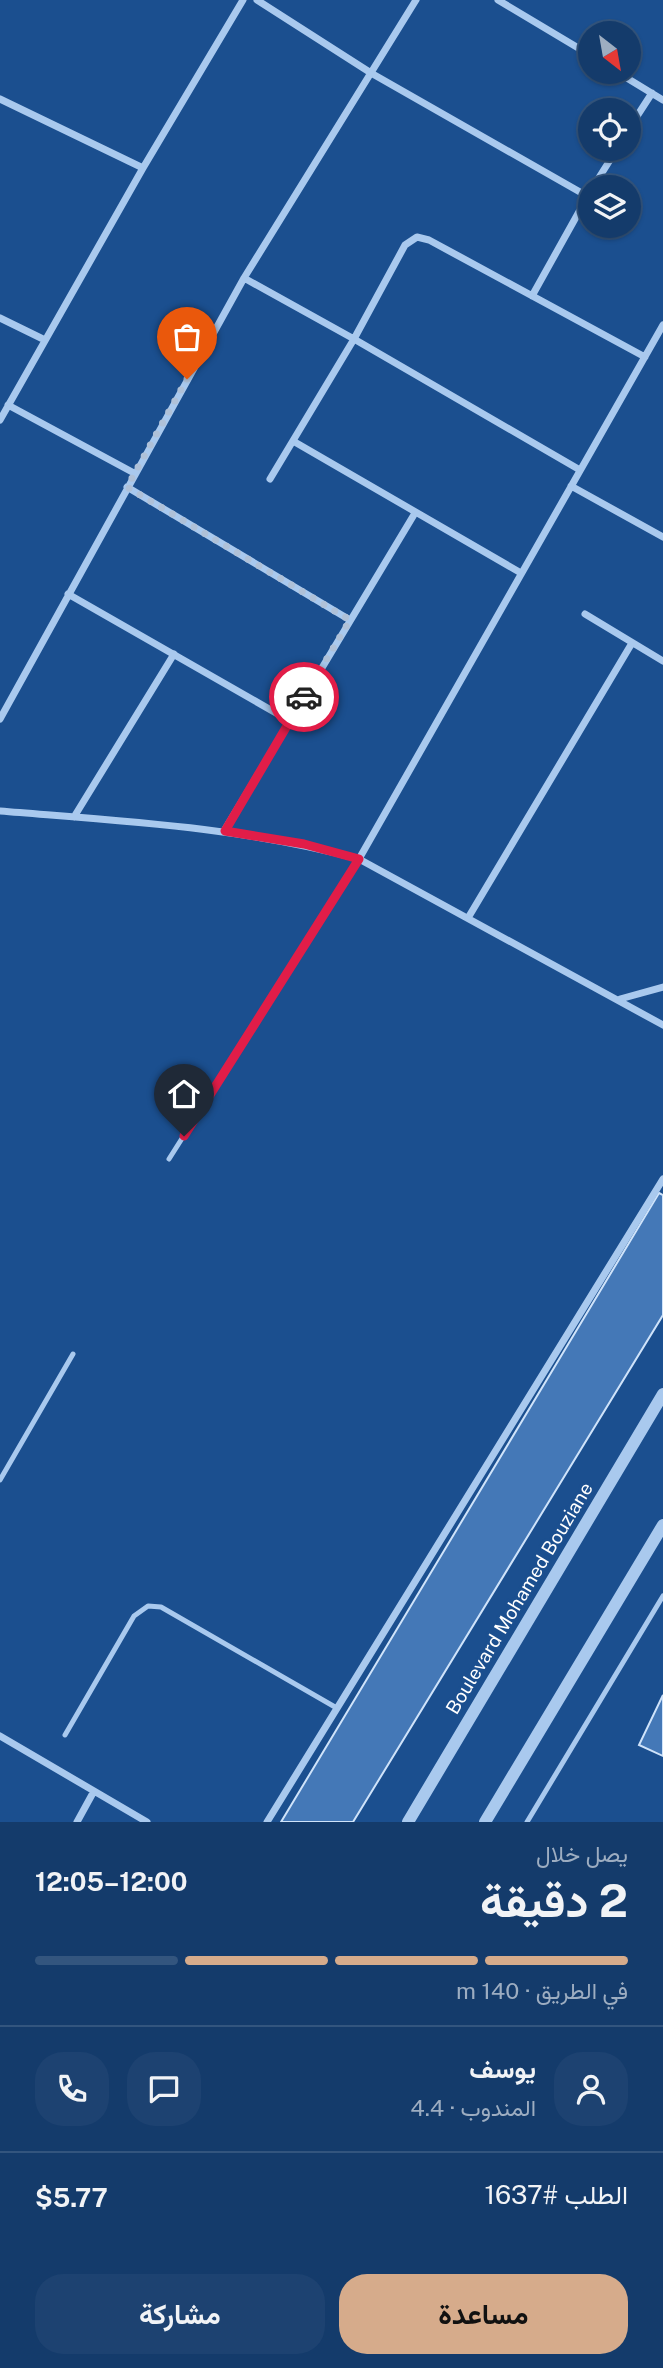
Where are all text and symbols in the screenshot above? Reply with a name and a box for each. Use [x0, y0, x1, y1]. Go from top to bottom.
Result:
north arrow [578, 21, 640, 84]
map controls [578, 21, 641, 238]
button: locate [578, 98, 641, 161]
button: layers [578, 175, 641, 238]
pin [157, 307, 217, 379]
icon: bag [168, 318, 206, 356]
courier [269, 662, 339, 732]
icon: car [285, 678, 323, 716]
pin [154, 1064, 214, 1136]
icon: home [165, 1075, 203, 1113]
street label: Boulevard Mohamed Bouziane [441, 1478, 597, 1718]
text: يصل خلال [536, 1840, 628, 1867]
text: 12:00–12:05 [35, 1866, 187, 1897]
text: 2 دقيقة [480, 1873, 628, 1927]
text: في الطريق · 140 m [456, 1977, 628, 2004]
button: phone [35, 2052, 109, 2126]
button: chat [127, 2052, 201, 2126]
button: person [554, 2052, 628, 2126]
text: يوسف [469, 2053, 536, 2084]
text: المندوب · 4.4 [410, 2094, 536, 2121]
text: الطلب #1637 [484, 2179, 628, 2210]
text: $5.77 [35, 2182, 108, 2213]
button: مشاركة [35, 2274, 325, 2354]
button: مساعدة [339, 2274, 628, 2354]

